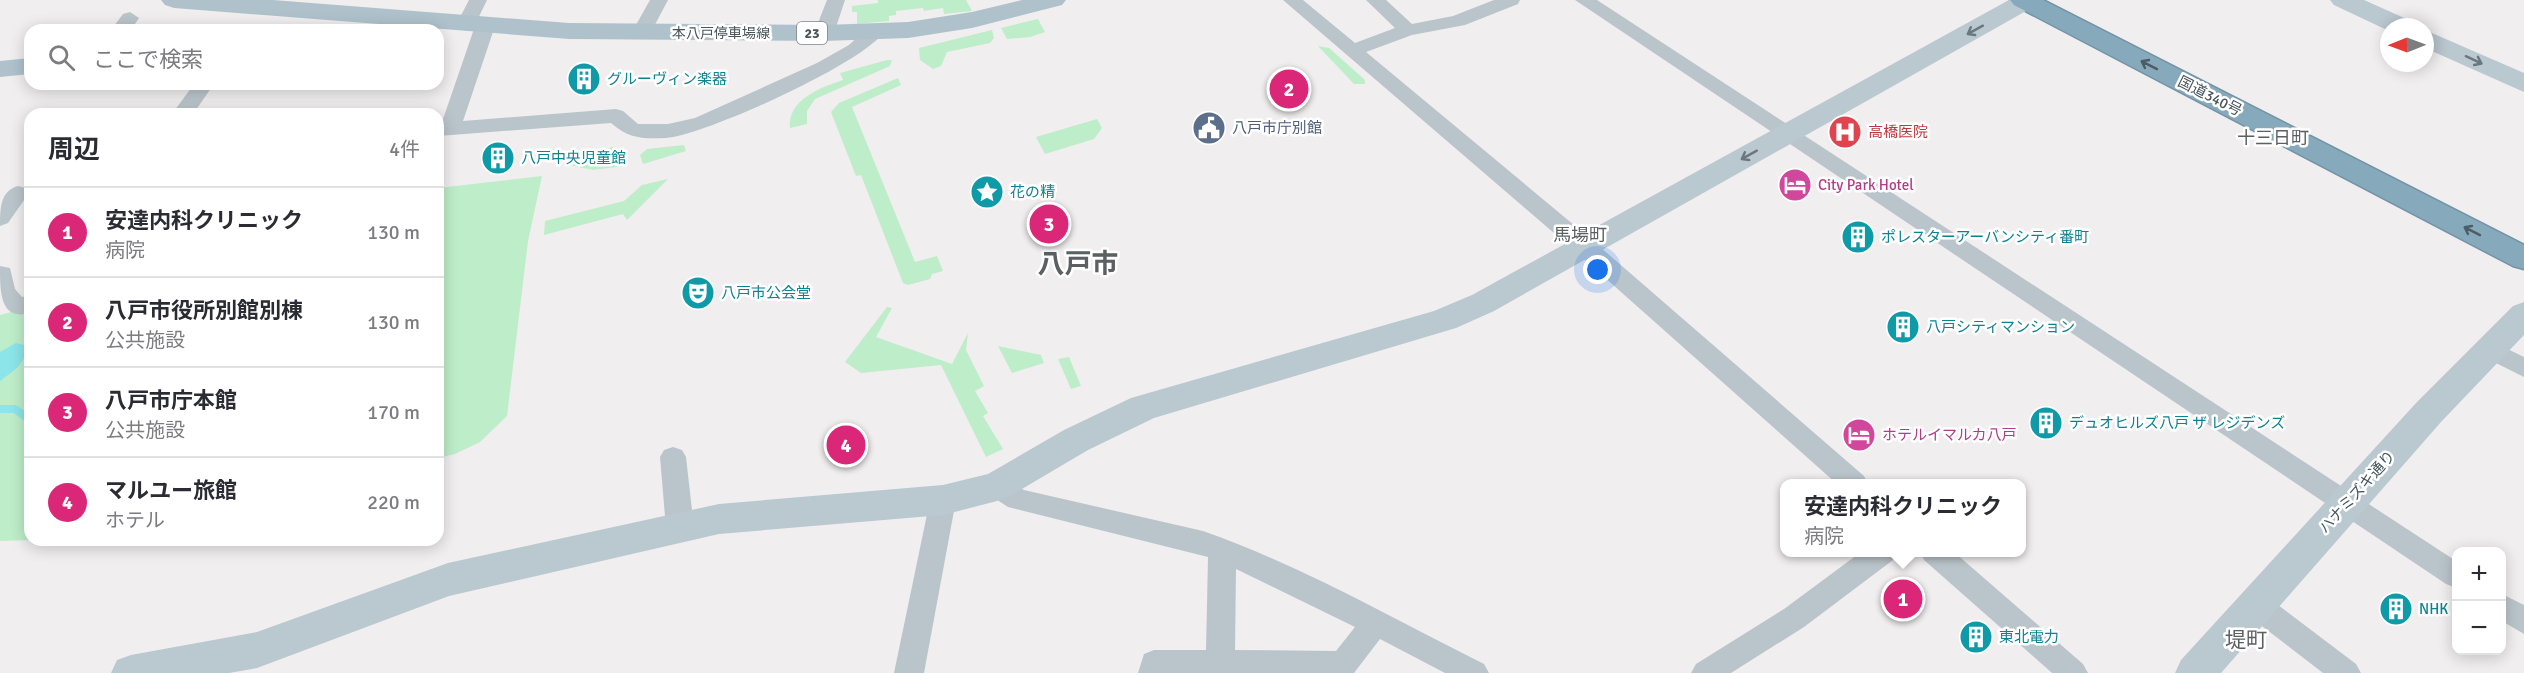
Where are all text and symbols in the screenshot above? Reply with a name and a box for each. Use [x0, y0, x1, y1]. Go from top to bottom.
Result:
north arrow [2380, 18, 2434, 72]
road number: 23 [797, 22, 827, 44]
search box [24, 24, 444, 90]
one-way arrow [1967, 24, 1984, 36]
street label: 本八戸停車場線 [672, 25, 770, 42]
icon: search [45, 41, 78, 74]
text: ここで検索 [93, 46, 203, 73]
one-way arrow [2465, 55, 2483, 67]
one-way arrow [2141, 59, 2159, 70]
building icon: グルーヴィン楽器 [566, 61, 602, 97]
pin: 2 [1270, 66, 1308, 112]
place label: グルーヴィン楽器 [607, 70, 727, 88]
street label: 国道340号 [2175, 72, 2245, 120]
public building icon: 八戸市庁別館 [1191, 110, 1227, 146]
hospital icon: 高橋医院 [1827, 114, 1863, 150]
place label: 八戸市庁別館 [1232, 119, 1322, 137]
place label: 高橋医院 [1868, 123, 1928, 141]
district label: 十三日町 [2237, 127, 2309, 149]
text: 周辺 [48, 134, 100, 166]
text: 4件 [389, 137, 420, 162]
building icon: 八戸中央児童館 [480, 140, 516, 176]
place label: 八戸中央児童館 [521, 149, 626, 167]
one-way arrow [1741, 149, 1758, 161]
hotel icon: City Park Hotel [1777, 167, 1813, 203]
place icon: 花の精 [969, 174, 1005, 210]
place label: City Park Hotel [1818, 176, 1914, 194]
place label: 花の精 [1010, 183, 1055, 201]
pin: 3 [1030, 202, 1068, 246]
text: 安達内科クリニック [105, 207, 303, 234]
building icon: ポレスターアーバンシティ番町 [1840, 219, 1876, 255]
text: 1 [62, 220, 73, 245]
text: 130 m [367, 220, 420, 245]
district label: 馬場町 [1553, 224, 1607, 246]
one-way arrow [2464, 225, 2481, 237]
place label: ポレスターアーバンシティ番町 [1881, 228, 2089, 246]
text: 病院 [105, 238, 145, 263]
district label: 八戸市 [1038, 248, 1119, 281]
your location [1583, 255, 1612, 284]
theatre icon: 八戸市公会堂 [680, 275, 716, 311]
place label: 八戸市公会堂 [721, 284, 811, 302]
text: 八戸市役所別館別棟 [105, 297, 303, 324]
building icon: 八戸シティマンション [1885, 309, 1921, 345]
text: 2 [62, 310, 73, 335]
text: 130 m [367, 310, 420, 335]
place label: 八戸シティマンション [1926, 318, 2075, 336]
text: 公共施設 [105, 328, 185, 353]
text: 八戸市庁本館 [105, 387, 237, 414]
text: 3 [62, 400, 73, 425]
text: 170 m [367, 400, 420, 425]
building icon: デュオヒルズ八戸 ザ レジデンズ [2028, 405, 2064, 441]
place label: デュオヒルズ八戸 ザ レジデンズ [2069, 414, 2285, 432]
hotel icon: ホテルイマルカ八戸 [1841, 417, 1877, 453]
text: 公共施設 [105, 418, 185, 443]
pin: 4 [826, 422, 866, 468]
place label: ホテルイマルカ八戸 [1882, 426, 2017, 444]
street label: ハナミズキ通り [2315, 447, 2399, 537]
text: マルユー旅館 [105, 477, 237, 504]
popup [1780, 479, 2026, 557]
text: 4 [62, 490, 73, 515]
text: 220 m [367, 490, 420, 515]
text: 安達内科クリニック [1804, 493, 2002, 520]
text: ホテル [105, 508, 165, 533]
text: 病院 [1804, 524, 1844, 549]
map controls [2452, 547, 2506, 655]
button: + [2452, 547, 2506, 601]
pin: 1 [1884, 576, 1922, 622]
building icon: NHK [2378, 591, 2414, 627]
place label: NHK [2419, 600, 2448, 618]
button: − [2452, 601, 2506, 655]
building icon: 東北電力 [1958, 619, 1994, 655]
district label: 堤町 [2225, 627, 2267, 653]
place label: 東北電力 [1999, 628, 2059, 646]

